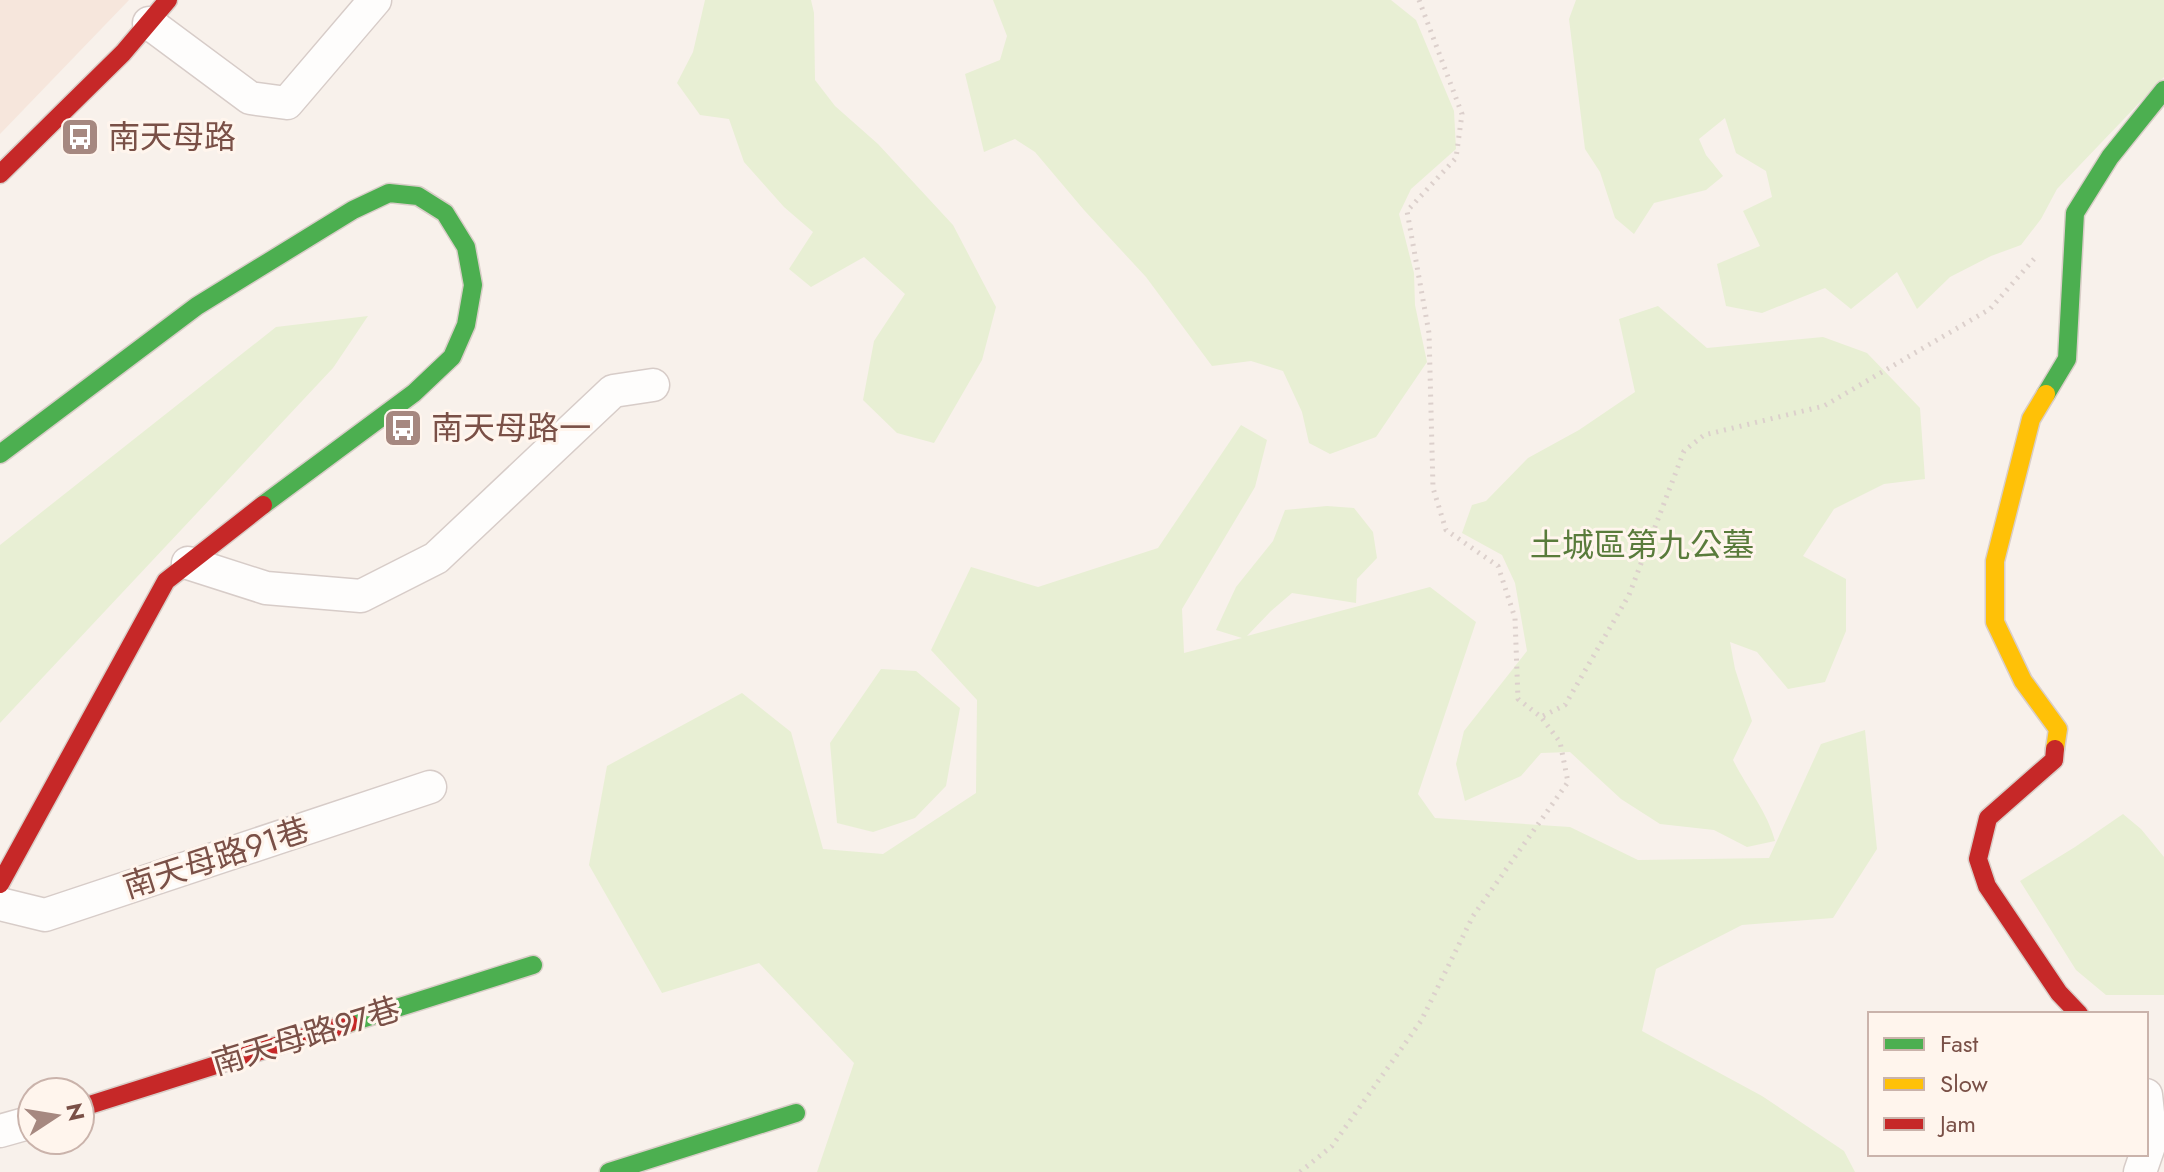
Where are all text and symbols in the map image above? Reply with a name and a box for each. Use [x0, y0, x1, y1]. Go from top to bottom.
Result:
place label: 南天母路 [108, 114, 236, 160]
bus stop icon: 南天母路 [59, 116, 101, 158]
place label: 南天母路一 [431, 405, 591, 451]
bus stop icon: 南天母路一 [382, 407, 424, 449]
park label: 土城區第九公墓 [1530, 522, 1754, 568]
street label: 南天母路91巷 [117, 806, 315, 910]
street label: 南天母路97巷 [206, 986, 406, 1086]
legend [1868, 1012, 2148, 1156]
text: Fast [1940, 1026, 1978, 1061]
text: Slow [1940, 1066, 1988, 1101]
north arrow [16, 1076, 96, 1156]
text: N [58, 1100, 93, 1124]
text: Jam [1937, 1106, 1976, 1141]

